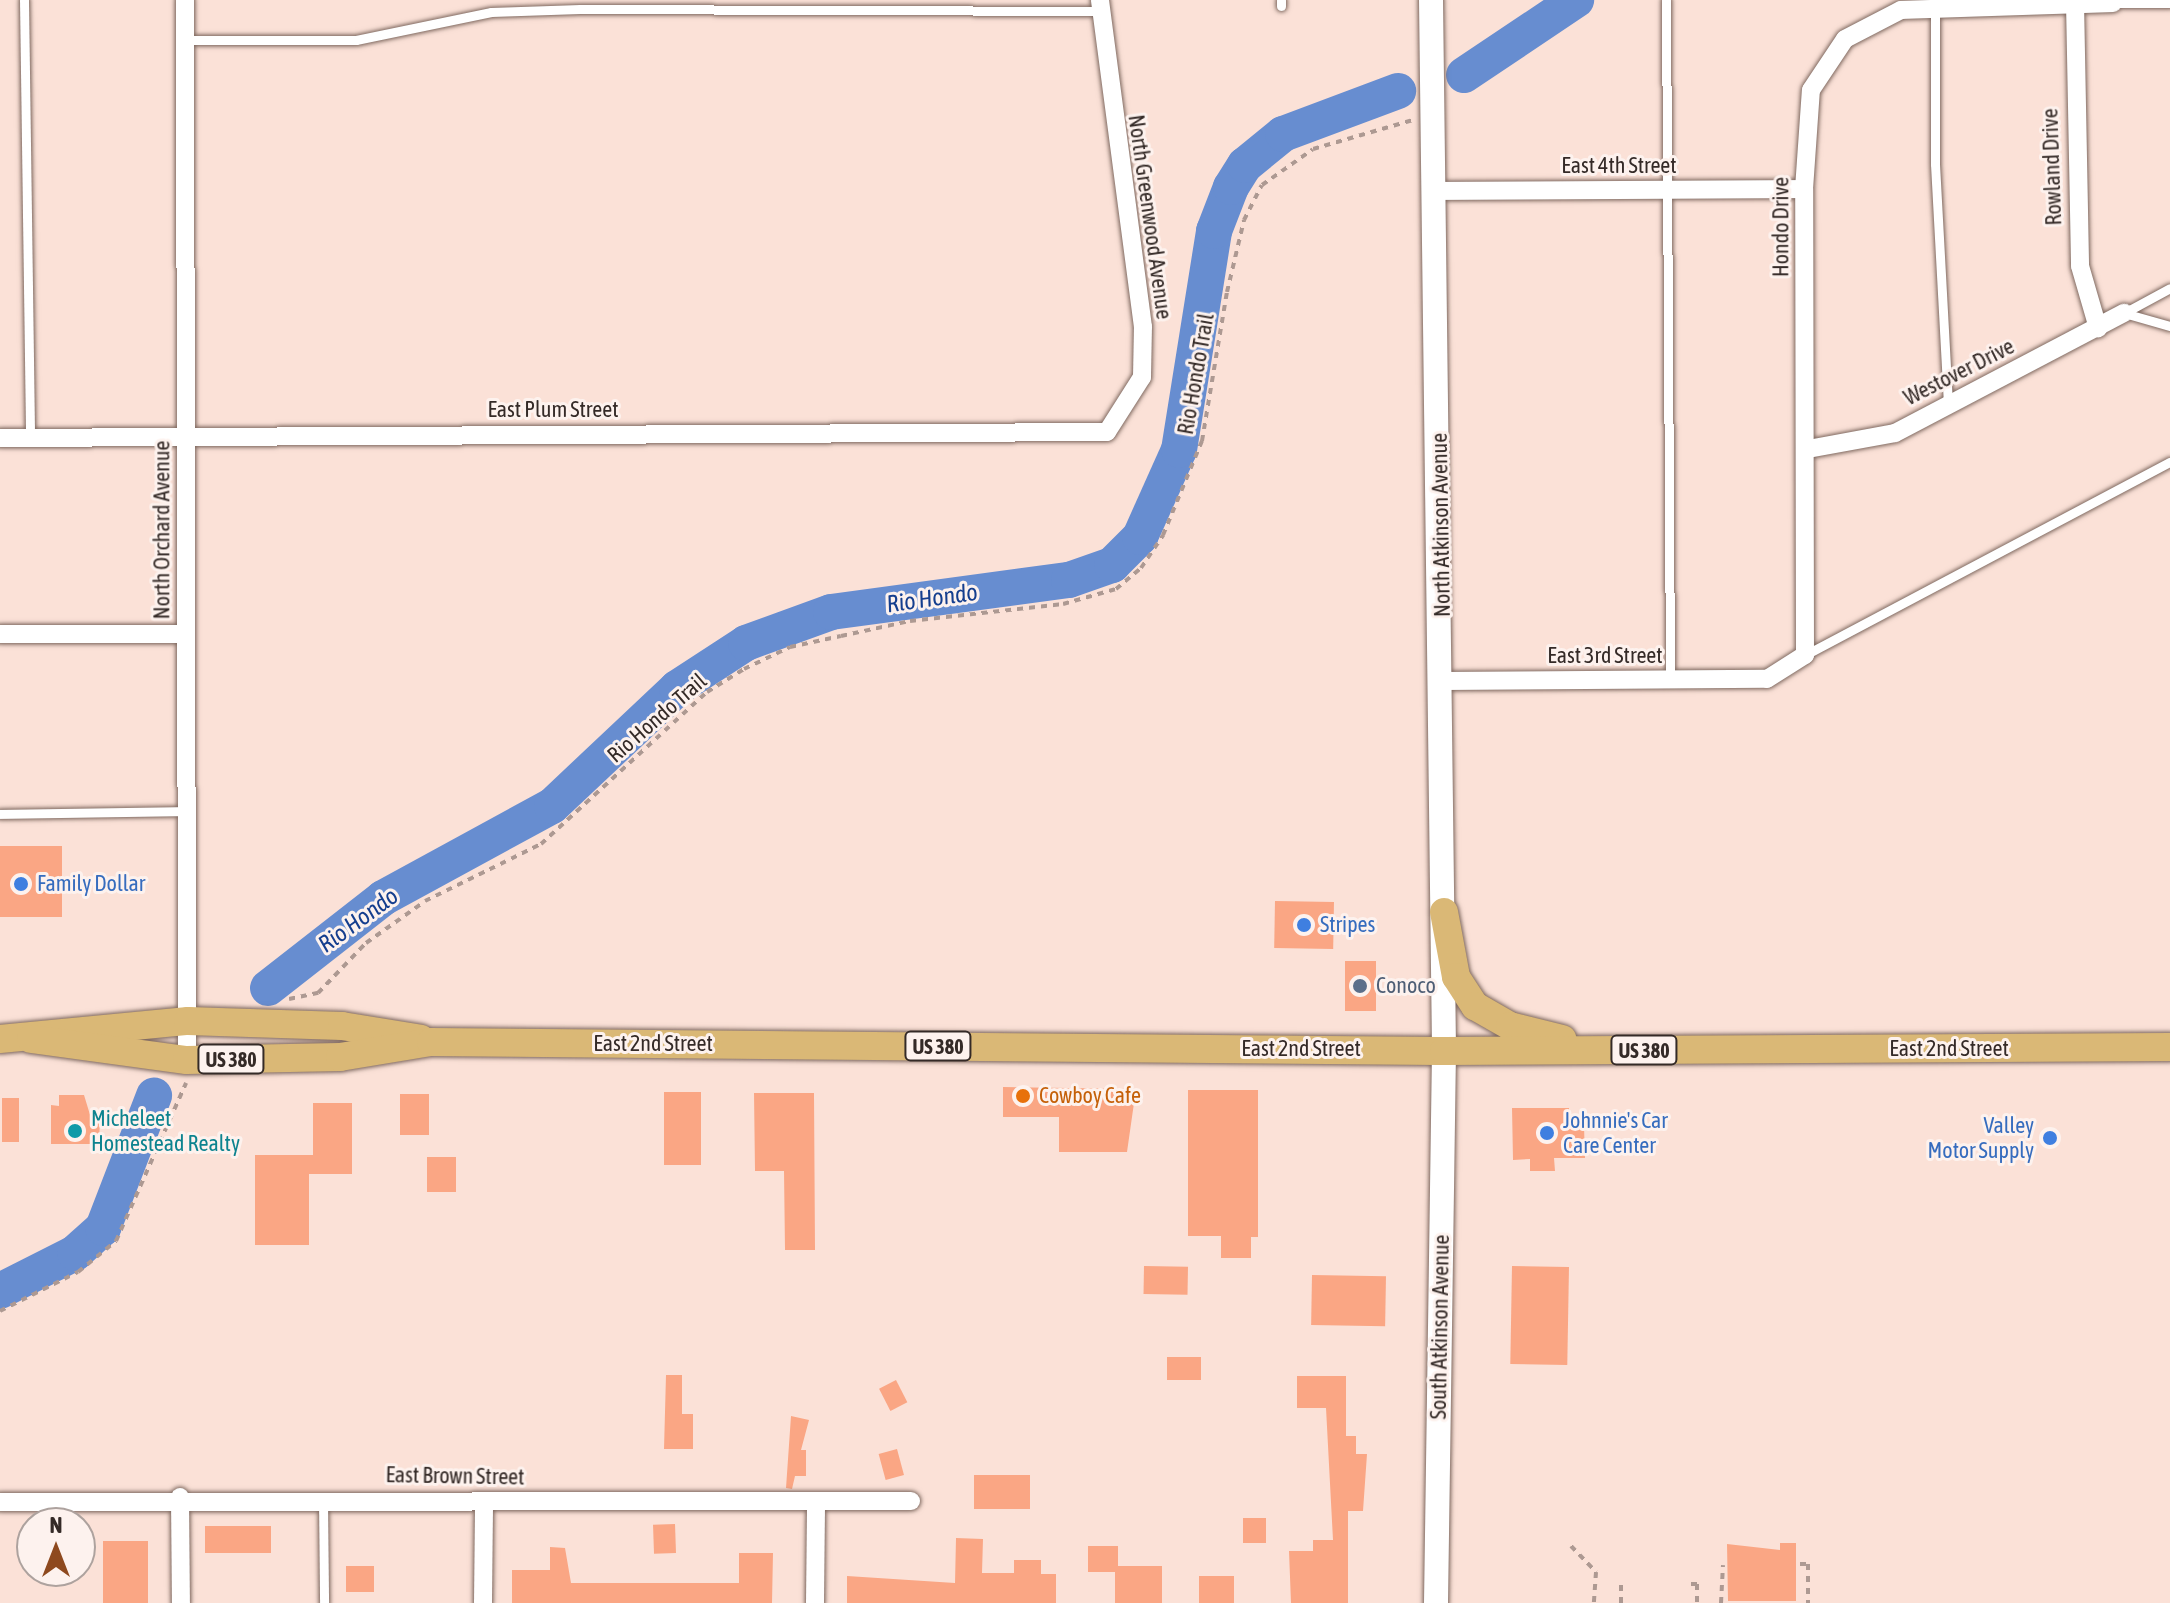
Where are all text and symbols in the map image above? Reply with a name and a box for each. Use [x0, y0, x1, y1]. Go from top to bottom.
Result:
street label: Rowland Drive [2037, 108, 2067, 226]
street label: North Greenwood Avenue [1123, 113, 1177, 321]
street label: East 4th Street [1561, 153, 1677, 179]
street label: Hondo Drive [1768, 177, 1794, 277]
street label: Rio Hondo Trail [1172, 311, 1220, 437]
street label: Westover Drive [1899, 333, 2019, 411]
street label: East Plum Street [487, 397, 619, 423]
street label: North Atkinson Avenue [1426, 433, 1456, 617]
street label: North Orchard Avenue [149, 441, 175, 619]
water label: Rio Hondo [885, 577, 979, 619]
street label: East 3rd Street [1547, 643, 1663, 669]
street label: Rio Hondo Trail [602, 668, 712, 768]
place label: Family Dollar [37, 871, 145, 897]
marker: Family Dollar [12, 875, 30, 893]
water label: Rio Hondo [312, 881, 404, 959]
place label: Stripes [1320, 912, 1375, 938]
marker: Stripes [1295, 916, 1313, 934]
place label: Conoco [1376, 973, 1436, 999]
marker: Conoco [1351, 977, 1369, 995]
road number: US 380 [904, 1030, 972, 1062]
street label: East 2nd Street [593, 1031, 713, 1057]
road number: US 380 [1610, 1034, 1678, 1066]
street label: East 2nd Street [1241, 1036, 1361, 1062]
street label: East 2nd Street [1889, 1036, 2009, 1062]
road number: US 380 [197, 1043, 265, 1075]
place label: Cowboy Cafe [1039, 1083, 1141, 1109]
marker: Cowboy Cafe [1014, 1087, 1032, 1105]
place label: Micheleet Homestead Realty [91, 1105, 240, 1156]
place label: Johnnie's Car Care Center [1563, 1107, 1668, 1158]
place label: Valley Motor Supply [1928, 1112, 2034, 1164]
marker: Micheleet Homestead Realty [66, 1122, 84, 1140]
marker: Johnnie's Car Care Center [1538, 1124, 1556, 1142]
marker: Valley Motor Supply [2041, 1129, 2059, 1147]
street label: South Atkinson Avenue [1425, 1234, 1455, 1420]
street label: East Brown Street [385, 1462, 525, 1490]
north arrow [16, 1507, 96, 1587]
text: N [50, 1512, 62, 1538]

